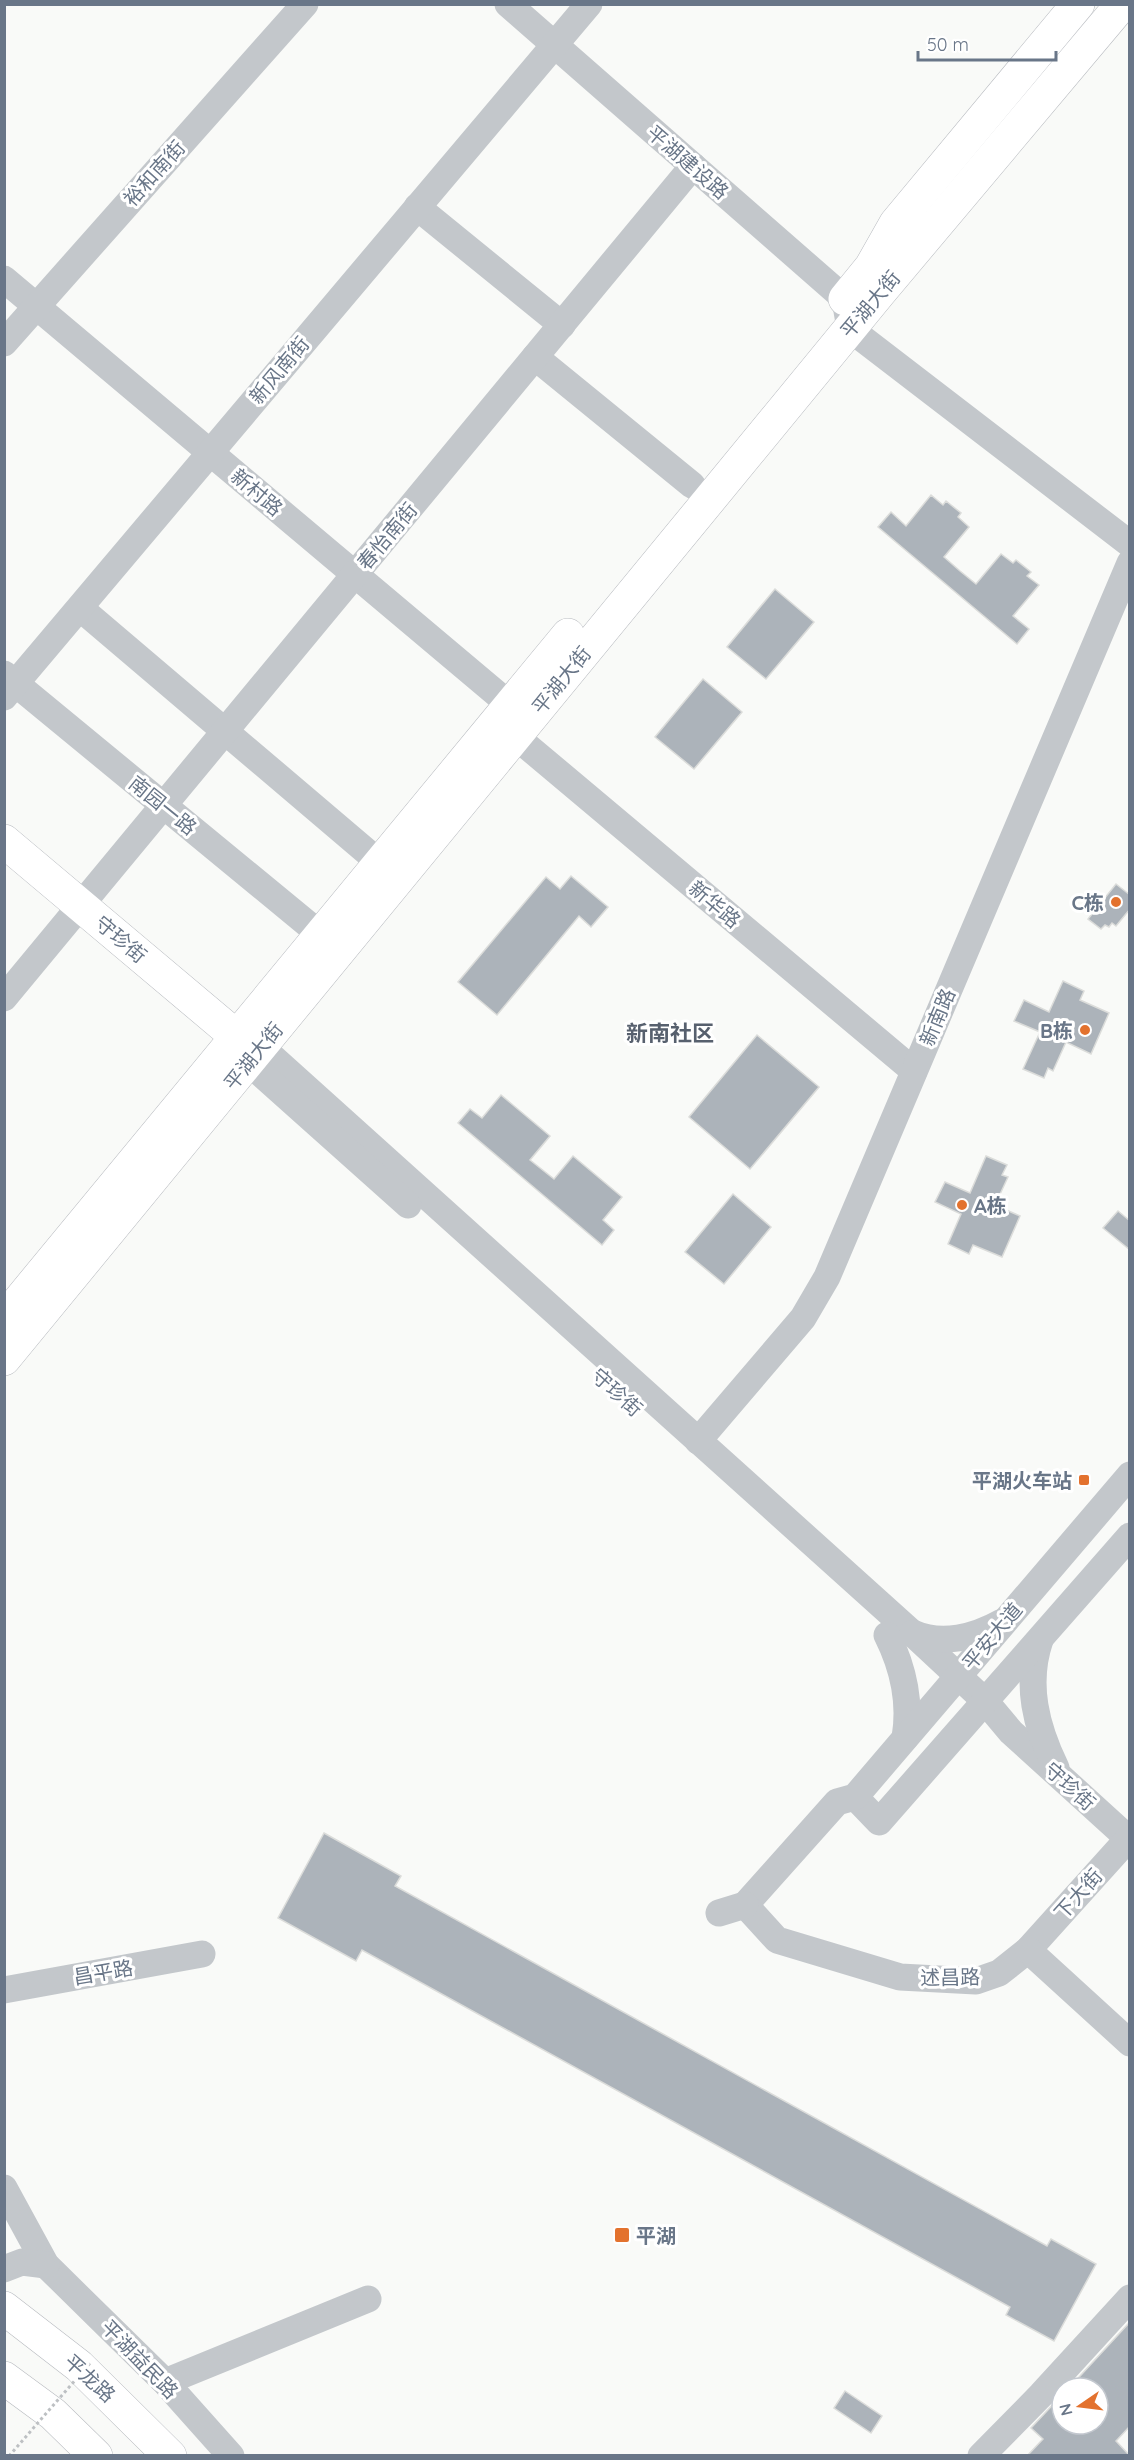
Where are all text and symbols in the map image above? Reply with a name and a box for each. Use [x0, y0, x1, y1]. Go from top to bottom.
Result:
scale bar [918, 24, 1056, 62]
text: 50 m [927, 33, 969, 56]
street label: 平湖建设路 [642, 120, 734, 204]
street label: 裕和南街 [118, 135, 190, 211]
street label: 平湖大街 [835, 265, 905, 343]
street label: 新风南街 [244, 331, 314, 409]
street label: 新村路 [226, 463, 288, 521]
street label: 春怡南街 [352, 497, 422, 575]
street label: 平湖大街 [526, 641, 596, 719]
street label: 南园一路 [124, 770, 202, 840]
street label: 新华路 [684, 875, 746, 933]
place label: C栋 [1071, 890, 1104, 915]
marker: C栋 [1109, 895, 1123, 909]
street label: 守珍街 [90, 910, 152, 968]
street label: 新南路 [914, 985, 960, 1049]
street label: 平湖大街 [218, 1017, 288, 1095]
place label: B栋 [1040, 1018, 1073, 1043]
district label: 新南社区 [626, 1019, 714, 1047]
marker: B栋 [1078, 1023, 1092, 1037]
place label: A栋 [974, 1193, 1007, 1218]
marker: A栋 [955, 1198, 969, 1212]
street label: 守珍街 [586, 1363, 648, 1421]
place label: 平湖火车站 [972, 1468, 1072, 1493]
marker: 平湖火车站 [1077, 1473, 1091, 1487]
street label: 平安大道 [957, 1597, 1027, 1675]
street label: 守珍街 [1039, 1757, 1101, 1815]
street label: 下大街 [1049, 1863, 1107, 1925]
street label: 昌平路 [71, 1954, 135, 1990]
street label: 述昌路 [920, 1964, 980, 1990]
place label: 平湖 [636, 2223, 676, 2248]
marker: 平湖 [613, 2226, 631, 2244]
street label: 平湖益民路 [96, 2314, 184, 2404]
street label: 平龙路 [59, 2349, 121, 2407]
north arrow [1050, 2376, 1110, 2436]
text: N [1054, 2402, 1077, 2418]

